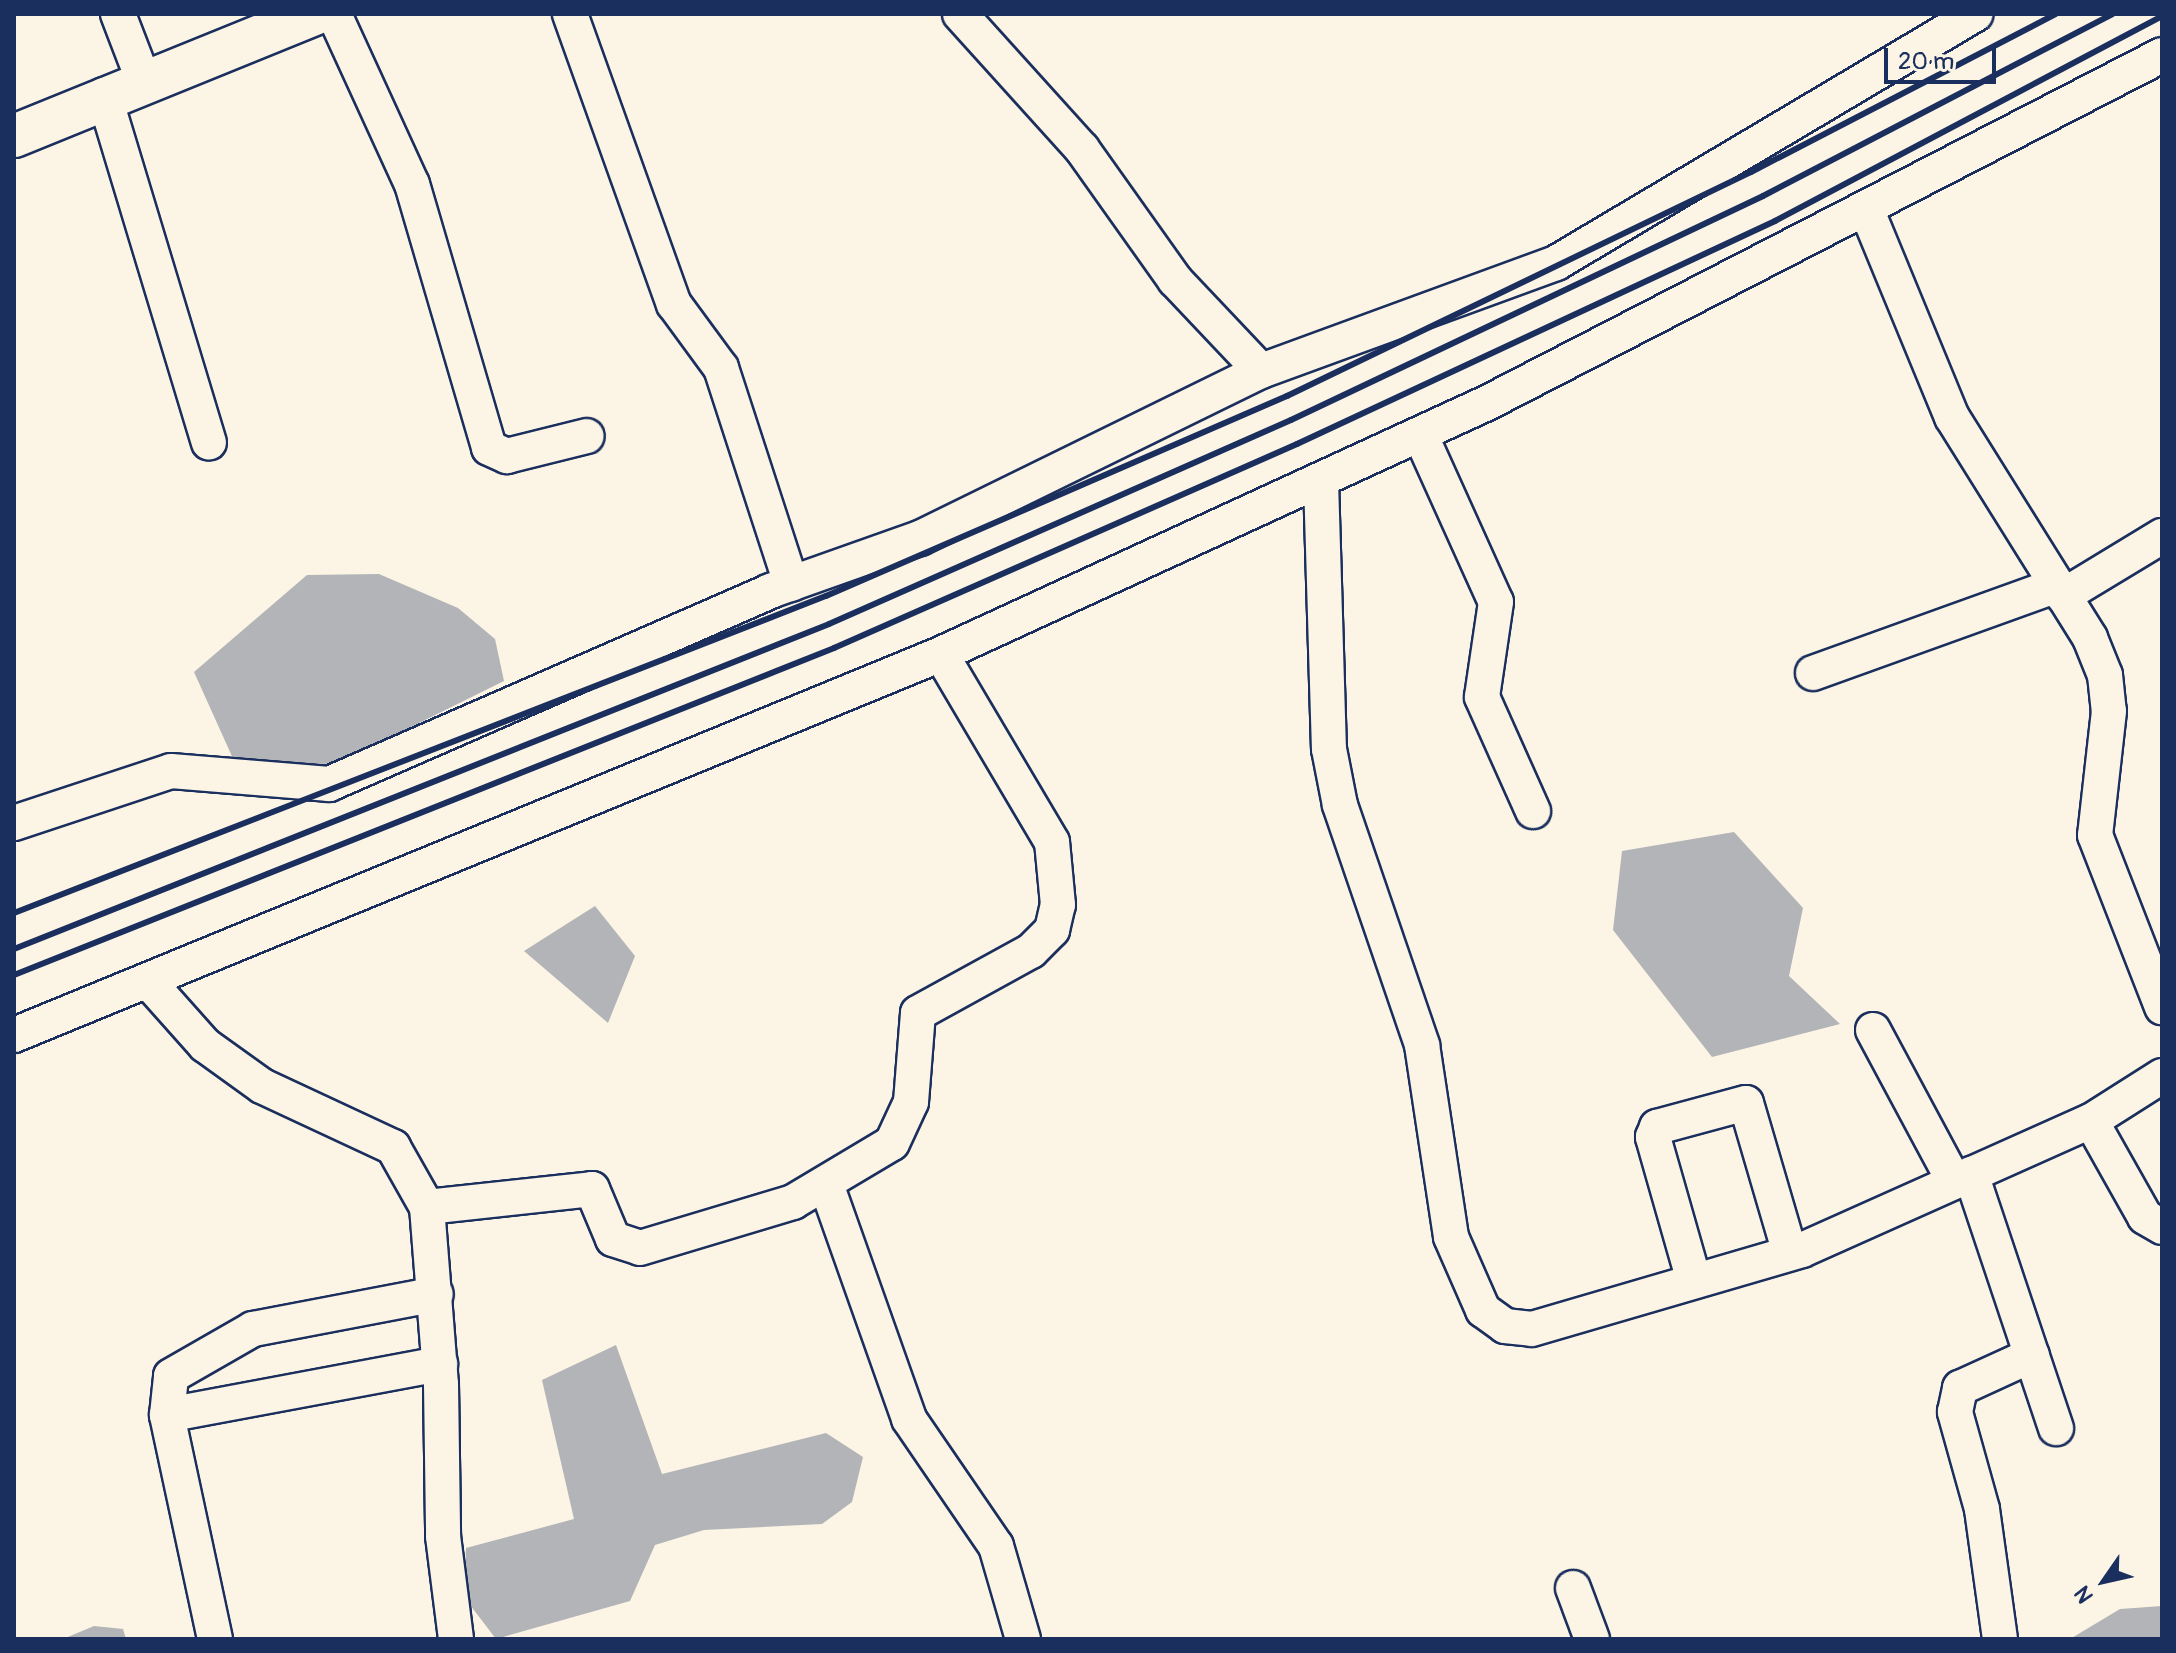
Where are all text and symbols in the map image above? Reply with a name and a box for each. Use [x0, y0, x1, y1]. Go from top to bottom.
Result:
scale bar [1888, 32, 2000, 82]
text: 20 m [1898, 47, 1954, 76]
north arrow [2064, 1541, 2144, 1621]
text: N [2068, 1580, 2100, 1608]

